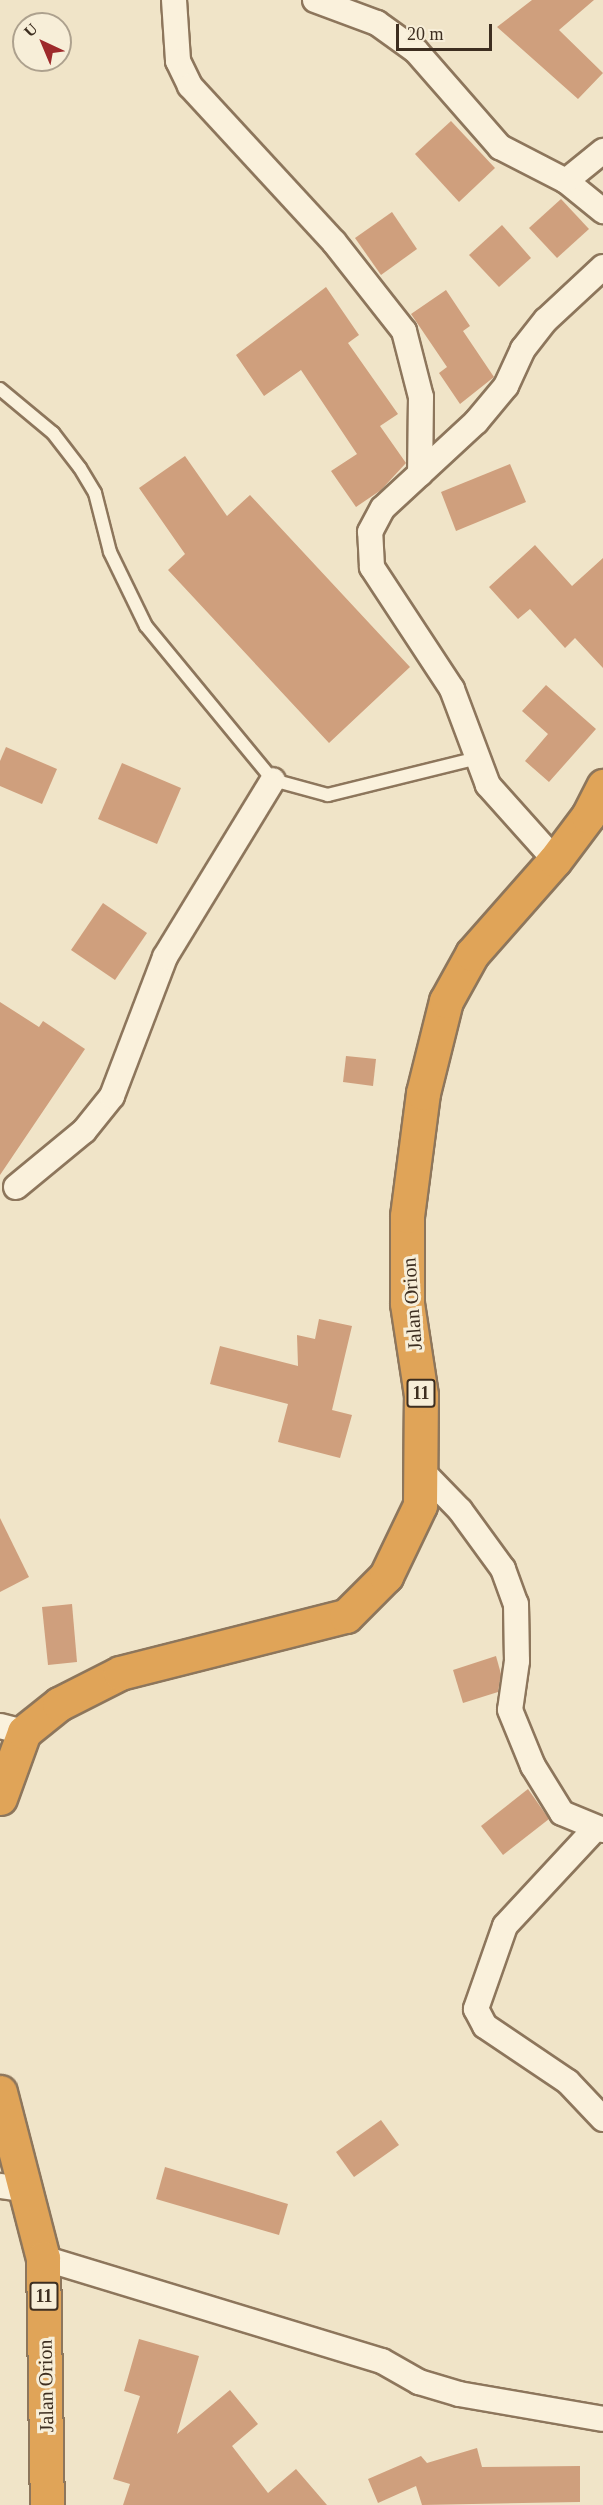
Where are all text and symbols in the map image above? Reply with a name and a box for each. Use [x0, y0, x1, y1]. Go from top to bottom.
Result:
north arrow [12, 12, 72, 72]
scale bar [399, 12, 495, 50]
text: U [20, 20, 41, 40]
text: 20 m [407, 24, 444, 44]
street label: Jalan Orion [397, 1257, 427, 1351]
road number: 11 [406, 1378, 436, 1408]
road number: 11 [29, 2281, 59, 2311]
street label: Jalan Orion [33, 2339, 59, 2433]

